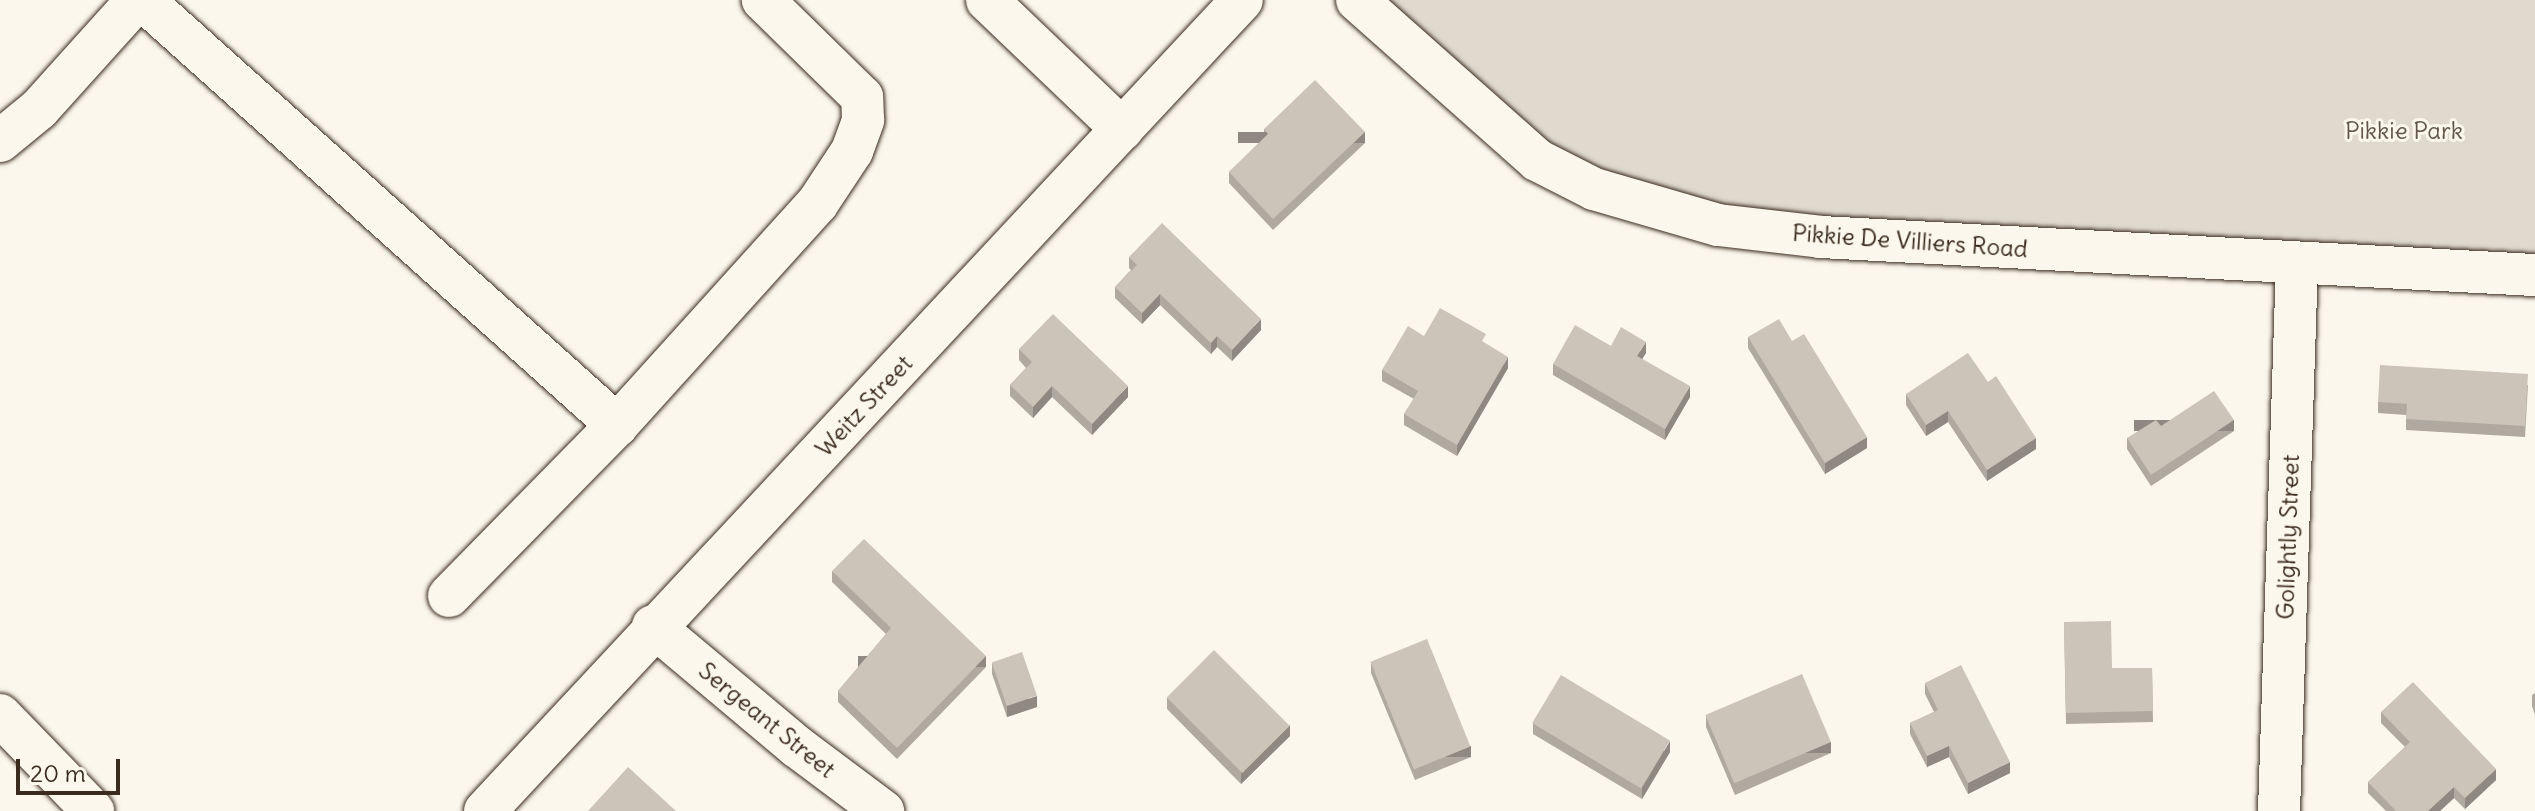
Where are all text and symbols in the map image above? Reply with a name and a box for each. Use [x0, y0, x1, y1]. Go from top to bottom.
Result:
park label: Pikkie Park [2345, 117, 2463, 145]
street label: Pikkie De Villiers Road [1791, 218, 2029, 264]
street label: Weitz Street [810, 349, 918, 463]
street label: Golightly Street [2271, 454, 2305, 620]
street label: Sergeant Street [693, 656, 841, 784]
scale bar [20, 743, 124, 793]
text: 20 m [30, 758, 86, 788]

